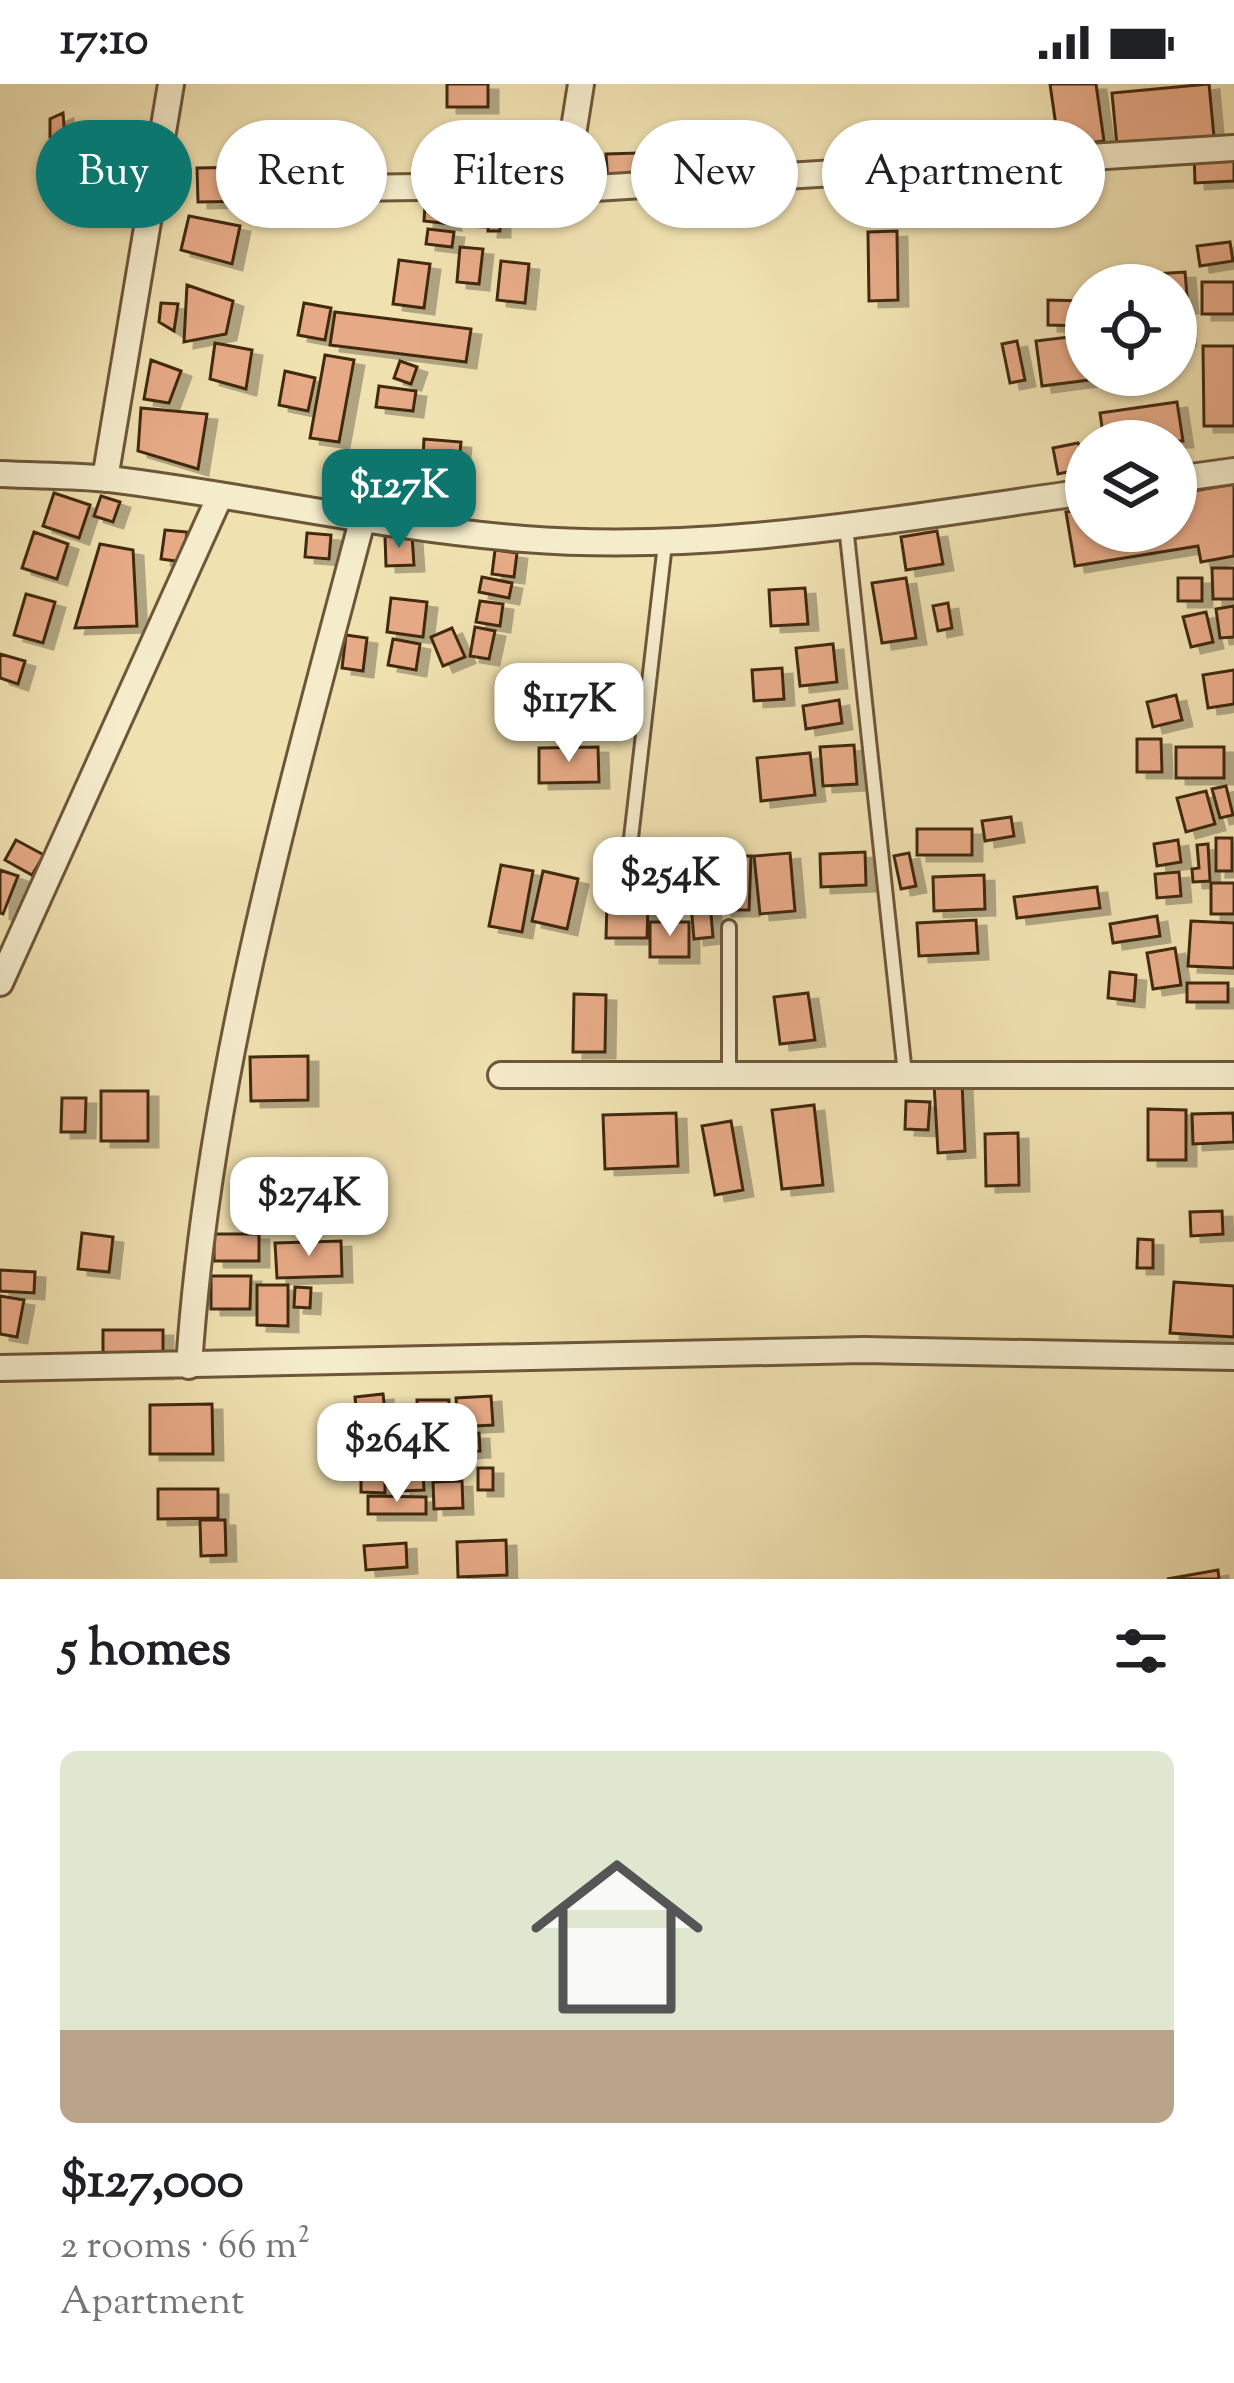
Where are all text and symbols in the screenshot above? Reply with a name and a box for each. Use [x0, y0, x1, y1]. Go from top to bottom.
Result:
text: 17:10 [60, 10, 148, 75]
chip: Buy [36, 120, 192, 228]
chip: Rent [216, 120, 387, 228]
chip: Filters [411, 120, 607, 228]
chip: New [631, 120, 798, 228]
chip: Apartment [822, 120, 1105, 228]
map controls [1065, 264, 1197, 552]
button: locate [1065, 264, 1197, 396]
button: layers [1065, 420, 1197, 552]
pin: $127K [315, 449, 483, 551]
text: $127K [349, 460, 449, 516]
pin: $117K [485, 663, 653, 765]
text: $117K [521, 674, 617, 730]
pin: $254K [586, 837, 754, 939]
text: $254K [620, 848, 720, 904]
pin: $274K [225, 1157, 393, 1259]
text: $274K [257, 1168, 361, 1224]
pin: $264K [313, 1403, 481, 1505]
text: $264K [344, 1414, 450, 1470]
text: 5 homes [60, 1615, 231, 1688]
icon: filters [1108, 1618, 1174, 1684]
icon: home [509, 1829, 725, 2045]
text: $127,000 [60, 2147, 244, 2220]
text: 2 rooms · 66 m² [60, 2220, 310, 2276]
text: Apartment [60, 2276, 244, 2332]

